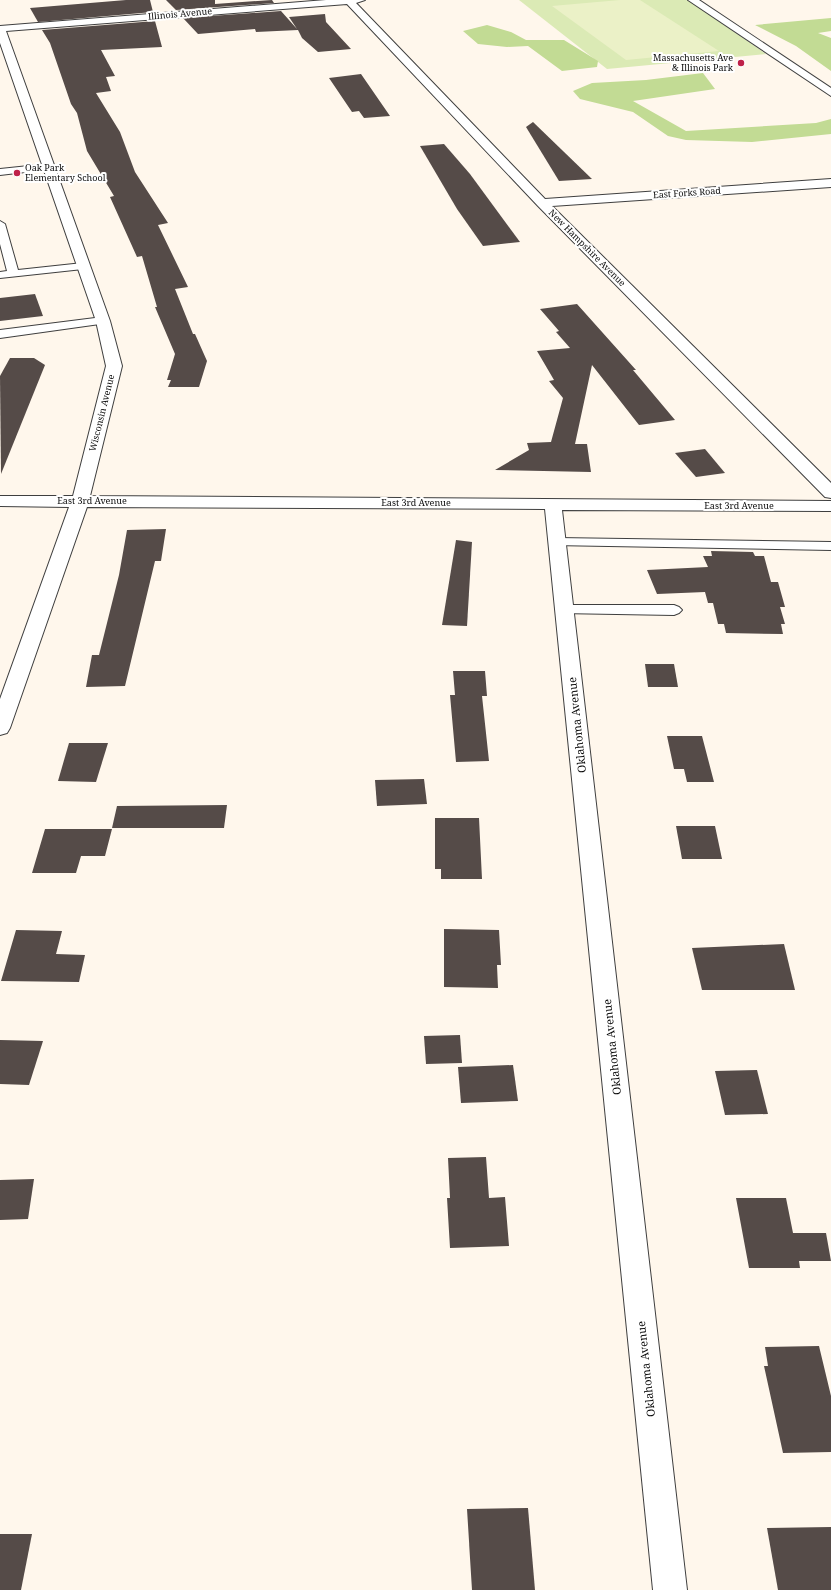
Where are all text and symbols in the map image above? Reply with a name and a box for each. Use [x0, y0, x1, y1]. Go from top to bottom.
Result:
street label: Illinois Avenue [147, 4, 213, 23]
place label: Massachusetts Ave & Illinois Park [653, 51, 734, 74]
marker: Massachusetts Ave & Illinois Park [736, 58, 746, 68]
place label: Oak Park Elementary School [25, 161, 106, 184]
marker: Oak Park Elementary School [12, 168, 22, 178]
street label: East Forks Road [653, 184, 722, 201]
street label: New Hampshire Avenue [546, 206, 629, 289]
street label: Wisconsin Avenue [86, 373, 117, 453]
street label: East 3rd Avenue [57, 494, 127, 507]
street label: East 3rd Avenue [381, 496, 451, 509]
street label: East 3rd Avenue [704, 499, 774, 512]
street label: Oklahoma Avenue [564, 676, 589, 774]
street label: Oklahoma Avenue [599, 998, 624, 1096]
street label: Oklahoma Avenue [633, 1320, 658, 1418]

